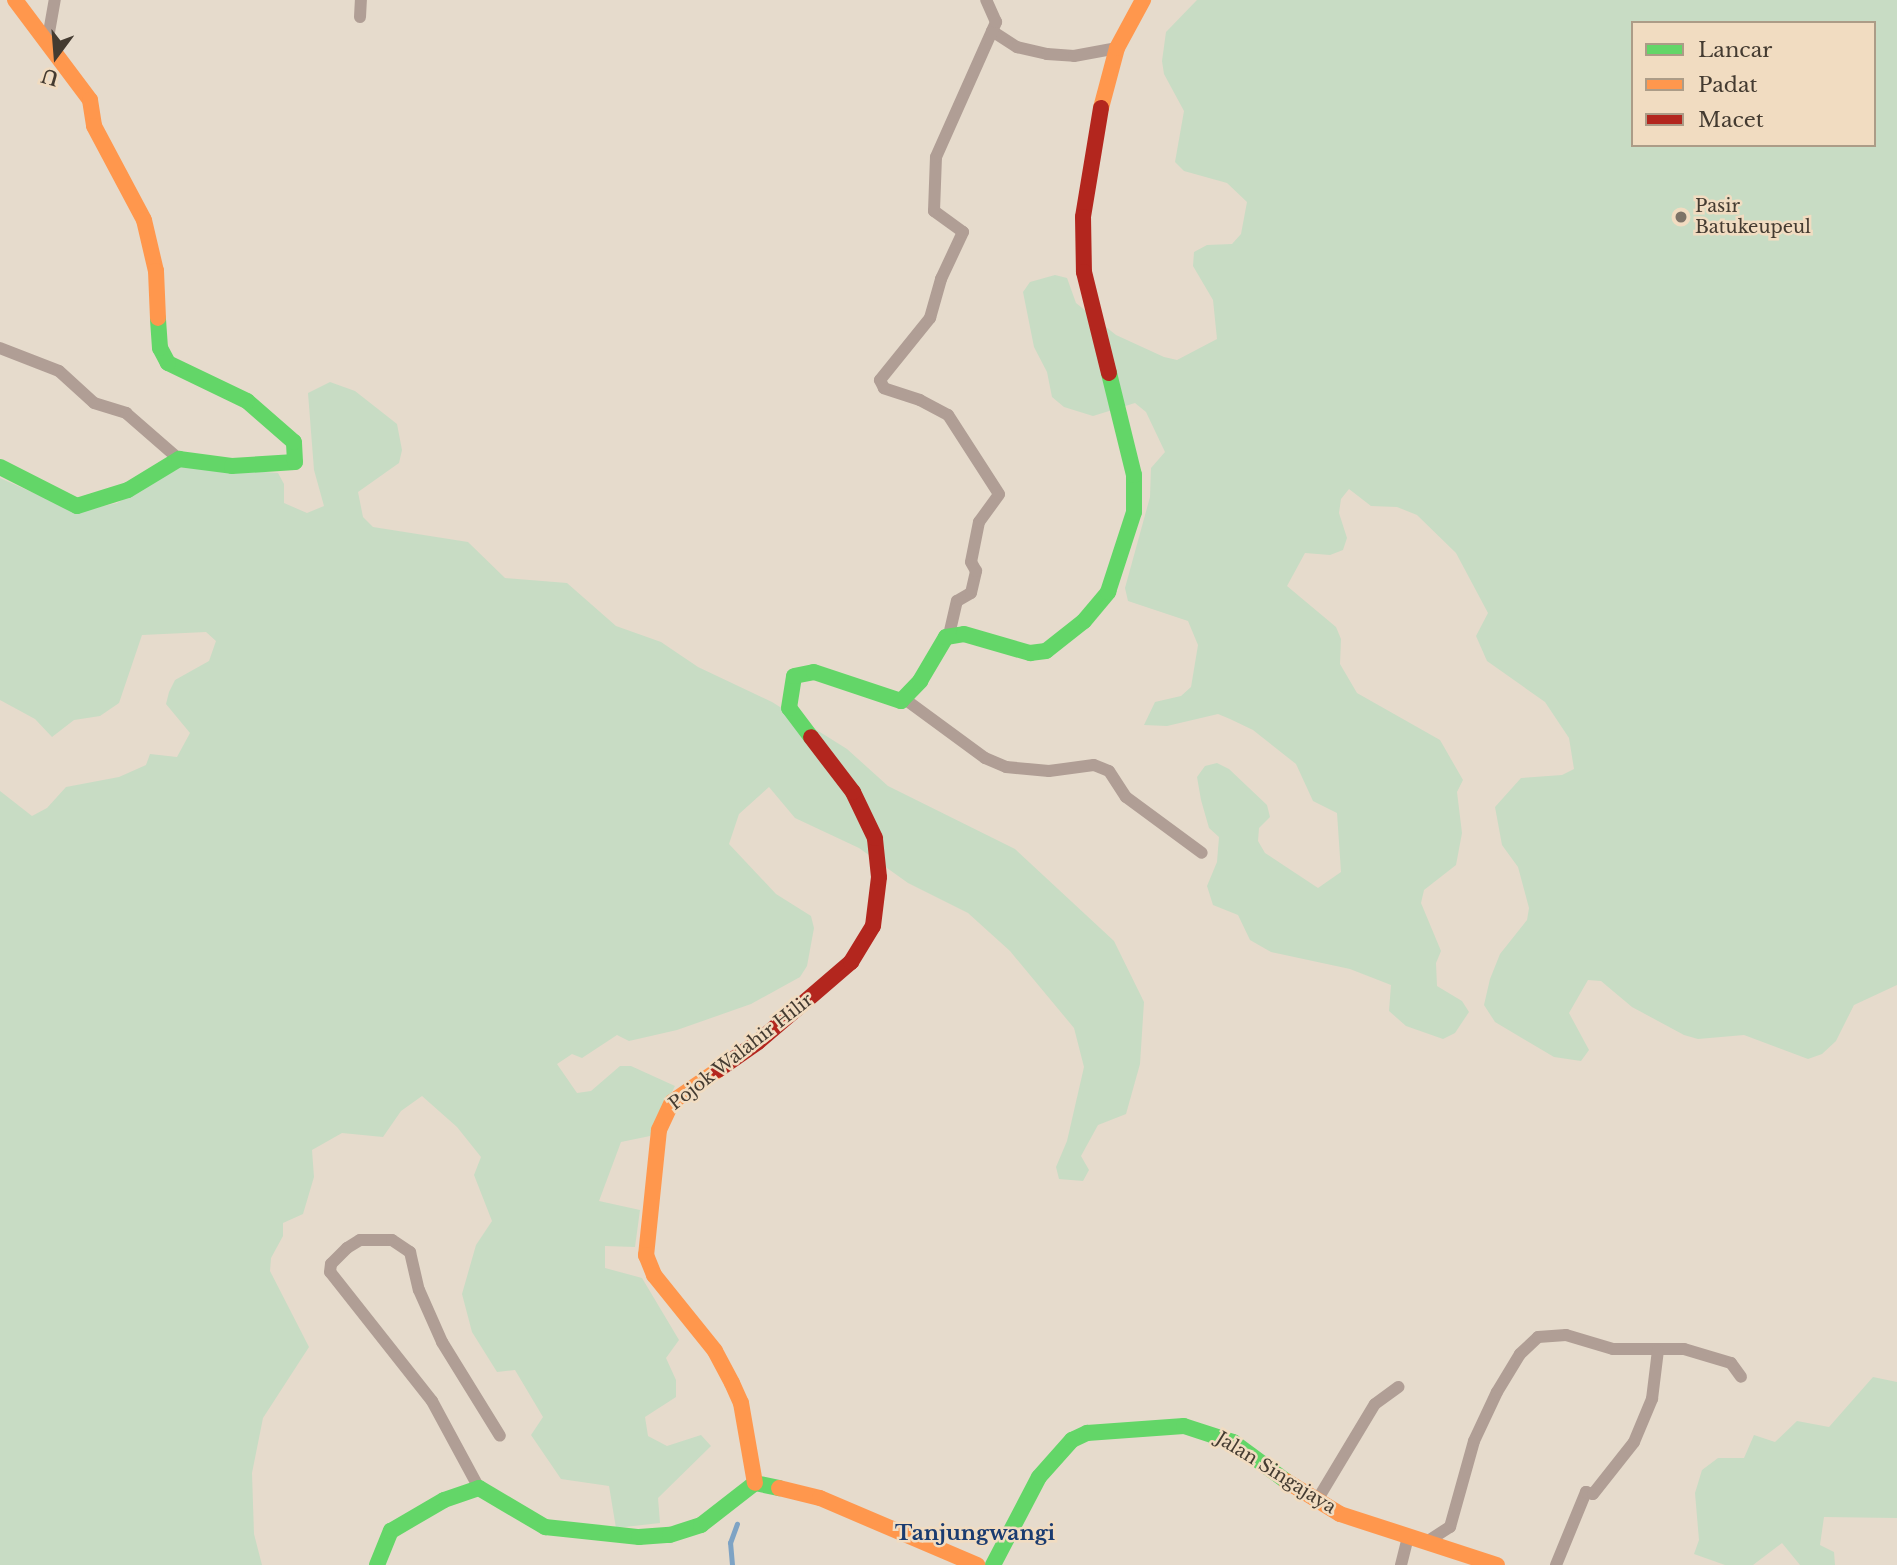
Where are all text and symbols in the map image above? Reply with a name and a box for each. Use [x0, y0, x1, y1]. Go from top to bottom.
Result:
north arrow [21, 21, 91, 91]
legend [1631, 21, 1876, 147]
text: Lancar [1698, 37, 1772, 63]
text: U [39, 63, 61, 90]
text: Padat [1698, 72, 1758, 98]
text: Macet [1698, 107, 1764, 133]
place label: Pasir Batukeupeul [1695, 196, 1811, 238]
marker: Pasir Batukeupeul [1673, 209, 1689, 225]
street label: Pojok Walahir Hilir [664, 989, 818, 1115]
street label: Jalan Singajaya [1212, 1428, 1340, 1518]
district label: Tanjungwangi [895, 1520, 1055, 1546]

